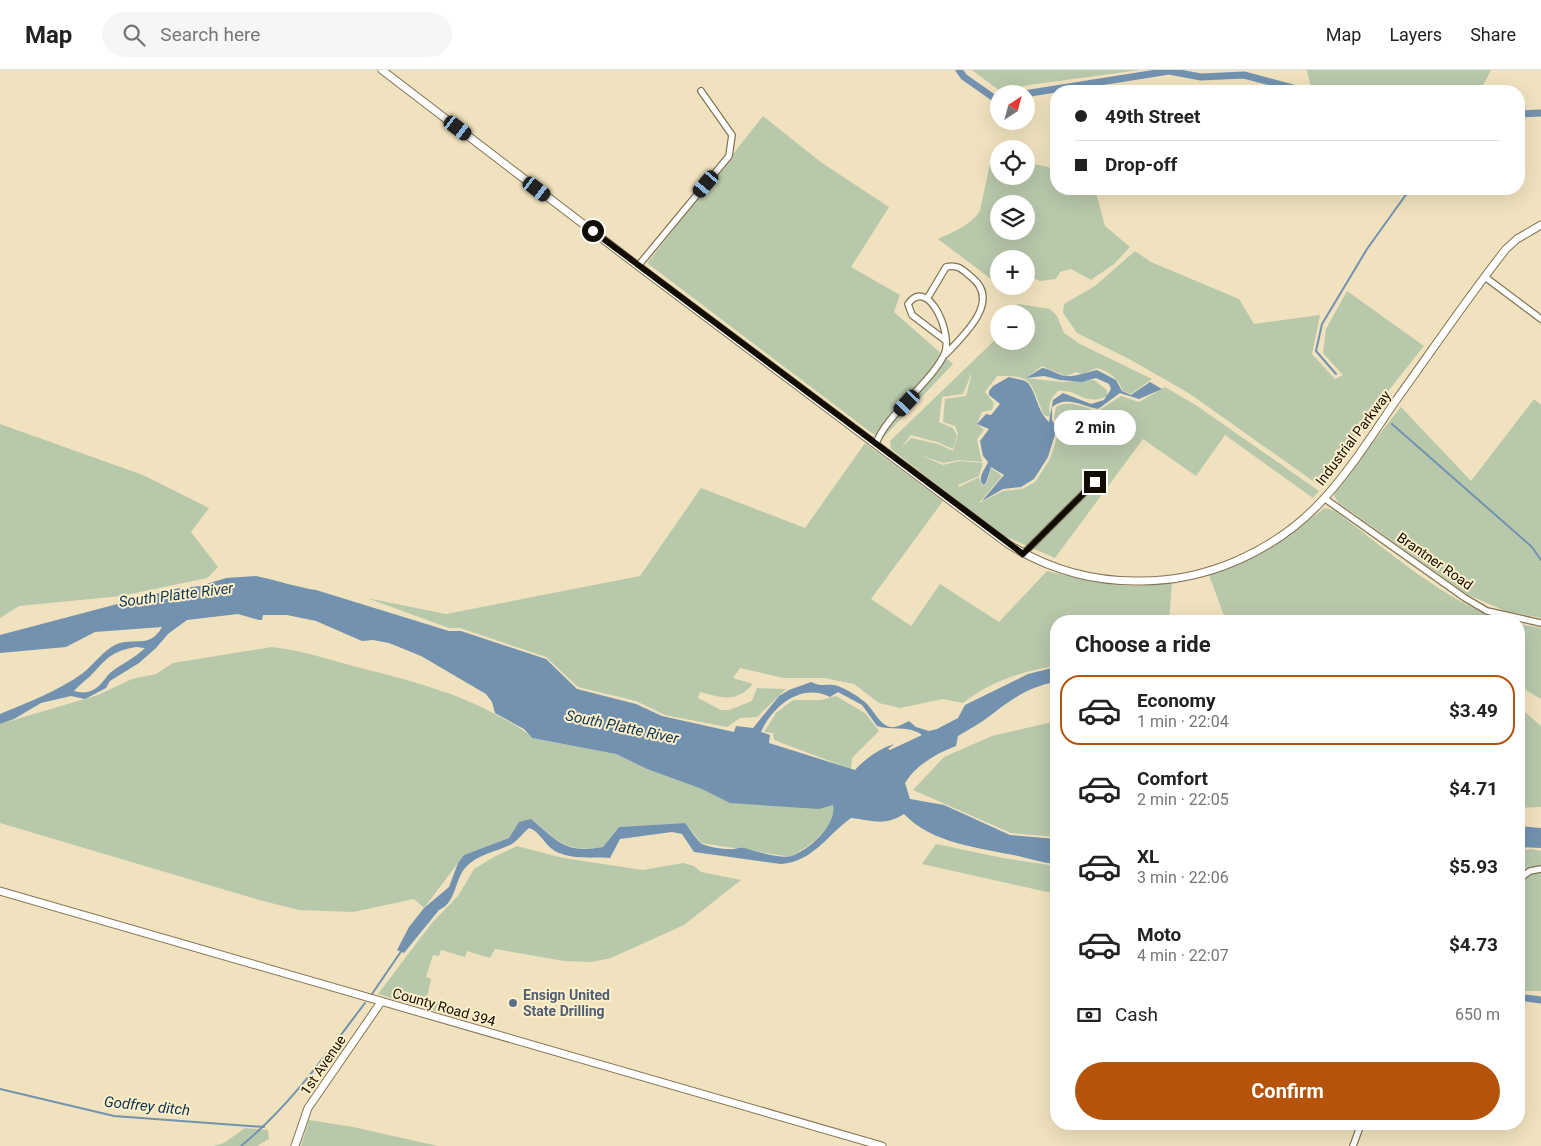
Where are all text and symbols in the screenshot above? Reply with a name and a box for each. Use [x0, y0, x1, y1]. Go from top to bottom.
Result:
search box [102, 12, 452, 57]
text: Map [25, 21, 72, 49]
icon: search [120, 21, 148, 49]
text: Search here [160, 23, 260, 46]
text: Map [1326, 24, 1361, 45]
text: Layers [1389, 24, 1442, 45]
text: Share [1470, 24, 1516, 45]
north arrow [990, 85, 1035, 130]
map controls [990, 85, 1035, 350]
text: 49th Street [1105, 105, 1200, 128]
car [441, 113, 474, 143]
button: locate [990, 140, 1035, 185]
text: Drop-off [1105, 153, 1177, 176]
car [690, 168, 721, 200]
car [520, 174, 553, 204]
button: layers [990, 195, 1035, 240]
route start [582, 220, 604, 242]
button: + [990, 250, 1035, 295]
button: − [990, 305, 1035, 350]
car [891, 387, 922, 419]
street label: Industrial Parkway [1312, 387, 1394, 489]
callout: 2 min [1054, 410, 1136, 444]
text: 2 min [1075, 418, 1115, 437]
route end [1084, 471, 1106, 493]
street label: Brantner Road [1394, 529, 1476, 593]
water label: South Platte River [118, 579, 235, 611]
text: Choose a ride [1075, 632, 1211, 657]
icon: car [1077, 688, 1122, 733]
text: Economy [1137, 689, 1216, 712]
text: $3.49 [1449, 699, 1498, 722]
water label: South Platte River [564, 706, 681, 748]
text: 1 min · 22:04 [1137, 712, 1229, 731]
icon: car [1077, 766, 1122, 811]
text: Comfort [1137, 767, 1208, 790]
text: $4.71 [1449, 777, 1498, 800]
text: 2 min · 22:05 [1137, 790, 1229, 809]
icon: car [1077, 844, 1122, 889]
text: XL [1137, 845, 1159, 868]
text: $5.93 [1449, 855, 1498, 878]
text: 3 min · 22:06 [1137, 868, 1229, 887]
icon: car [1077, 922, 1122, 967]
text: Moto [1137, 923, 1181, 946]
text: $4.73 [1449, 933, 1498, 956]
text: 4 min · 22:07 [1137, 946, 1229, 965]
street label: County Road 394 [391, 985, 497, 1029]
place label: Ensign United State Drilling [523, 987, 610, 1019]
marker: Ensign United State Drilling [507, 997, 519, 1009]
icon: cash [1075, 1001, 1103, 1029]
text: Cash [1115, 1003, 1158, 1026]
text: 650 m [1455, 1005, 1500, 1024]
street label: 1st Avenue [297, 1032, 349, 1098]
button: Confirm [1075, 1062, 1500, 1120]
water label: Godfrey ditch [103, 1093, 191, 1119]

